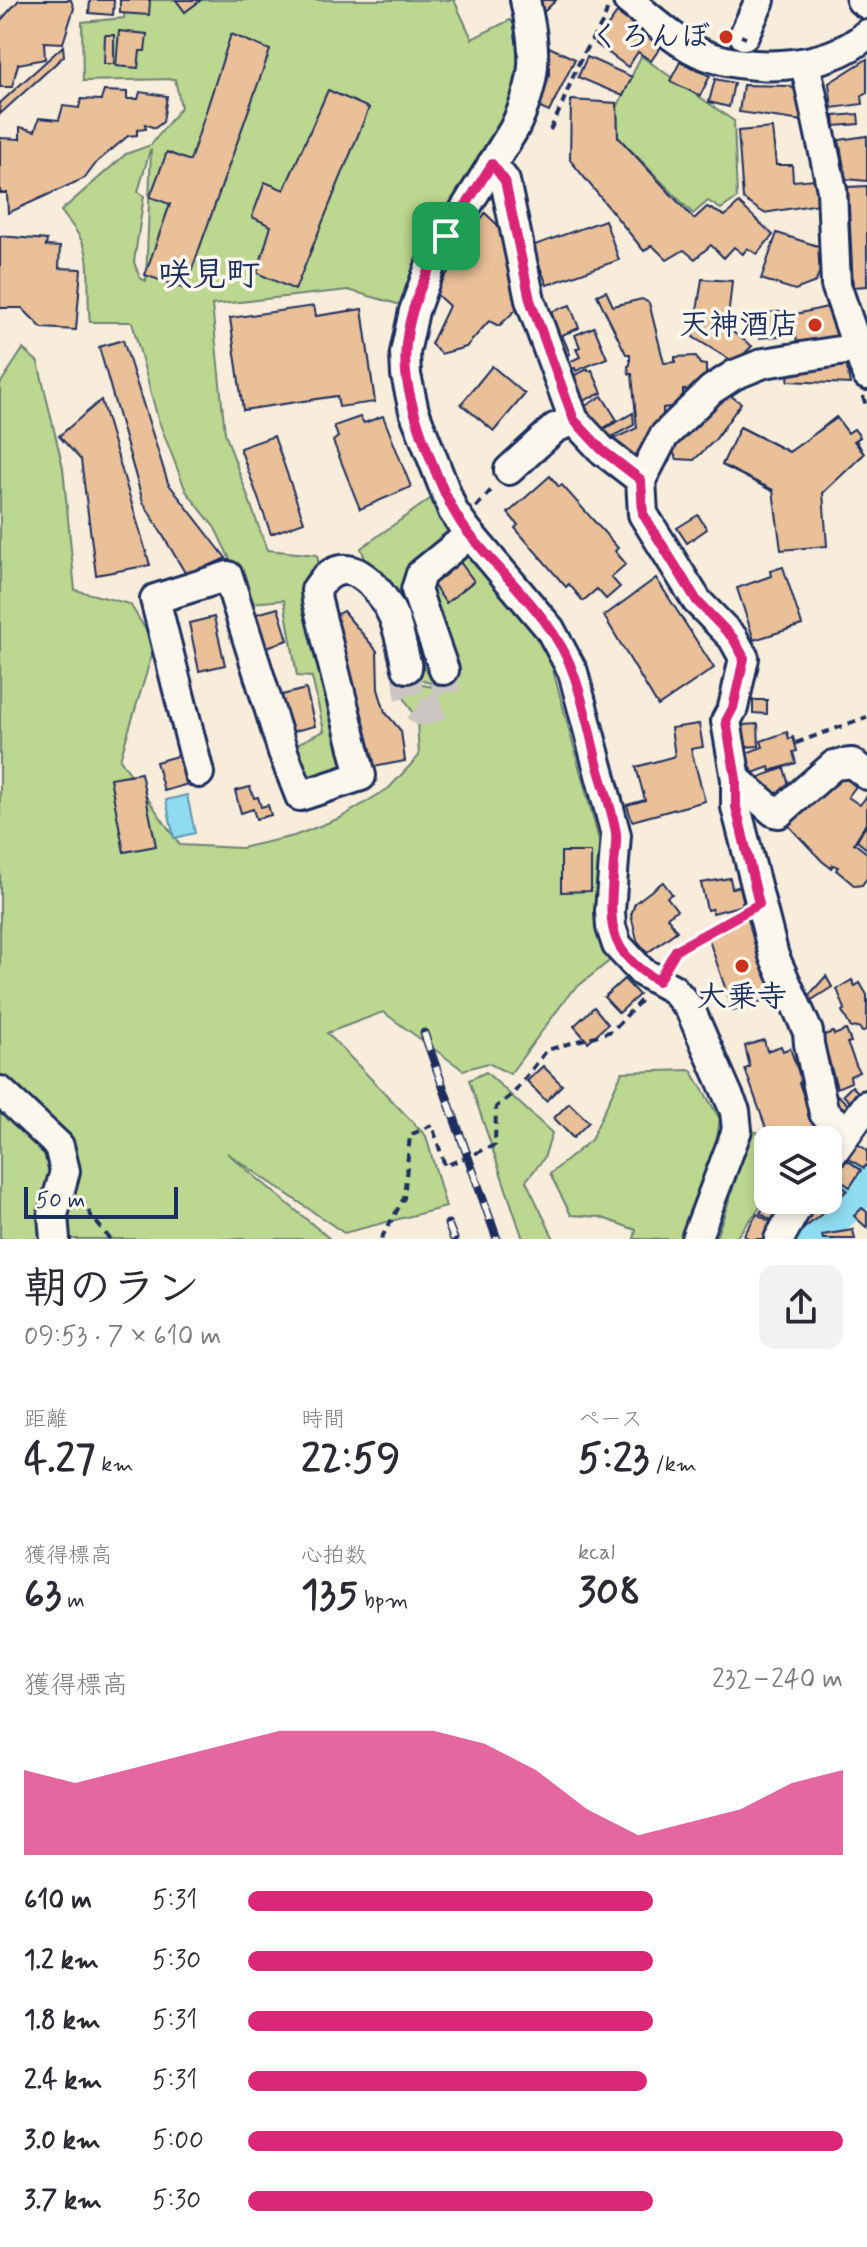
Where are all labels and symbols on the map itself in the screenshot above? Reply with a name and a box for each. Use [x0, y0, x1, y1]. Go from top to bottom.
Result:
place label: くろんぼ [590, 18, 710, 57]
marker: くろんぼ [717, 28, 735, 46]
pin [412, 202, 480, 270]
district label: 咲見町 [158, 253, 260, 298]
place label: 天神酒店 [679, 306, 799, 345]
marker: 天神酒店 [806, 316, 824, 334]
marker: 大乗寺 [733, 957, 751, 975]
place label: 大乗寺 [697, 978, 787, 1017]
scale bar [24, 1183, 178, 1219]

